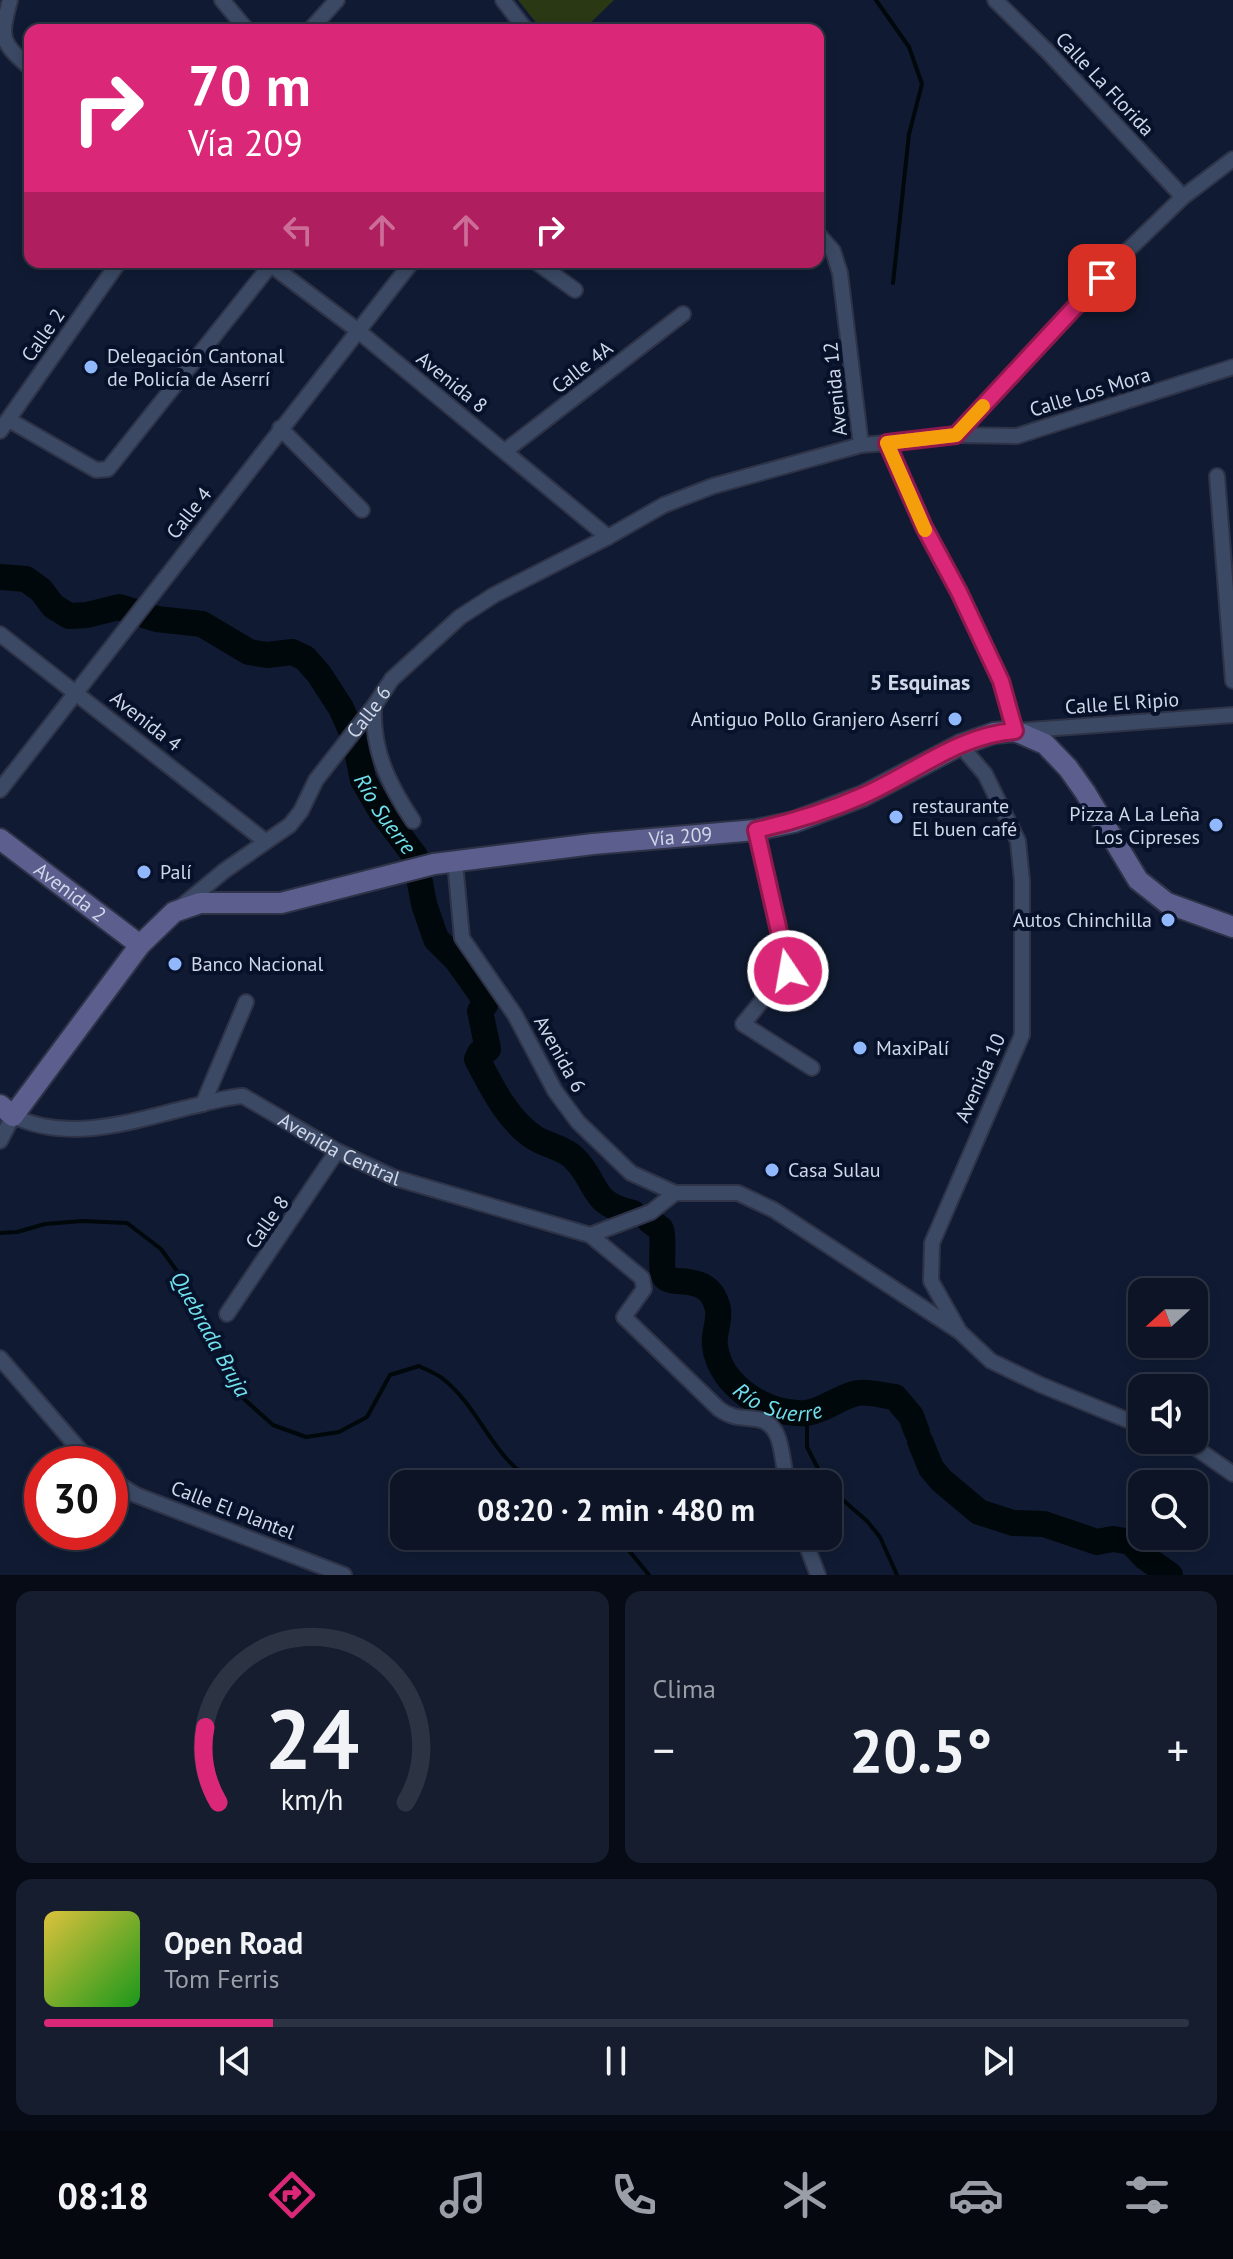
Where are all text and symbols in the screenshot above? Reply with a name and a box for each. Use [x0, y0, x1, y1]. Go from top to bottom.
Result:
street label: Calle La Florida [1050, 26, 1160, 142]
text: 70 m [188, 49, 311, 121]
icon: right [56, 56, 160, 160]
text: Vía 209 [188, 119, 303, 166]
icon: left [276, 208, 320, 252]
icon: ahead [360, 208, 404, 252]
icon: ahead [444, 208, 488, 252]
icon: right [528, 208, 572, 252]
pin [1068, 244, 1136, 312]
icon: arrive [1080, 256, 1124, 300]
street label: Calle 2 [15, 303, 71, 367]
street label: Calle 4A [546, 335, 618, 399]
street label: Avenida 12 [817, 341, 853, 437]
place label: Delegación Cantonal de Policía de Aserrí [107, 343, 284, 392]
street label: Avenida 8 [411, 346, 493, 418]
marker: Delegación Cantonal de Policía de Aserrí [82, 358, 100, 376]
street label: Calle Los Mora [1026, 361, 1154, 423]
street label: Calle 4 [161, 482, 217, 544]
district label: 5 Esquinas [870, 668, 970, 696]
street label: Calle 6 [341, 681, 397, 744]
street label: Avenida 4 [105, 685, 187, 757]
street label: Calle El Ripio [1064, 686, 1180, 720]
place label: Antiguo Pollo Granjero Aserrí [691, 706, 939, 732]
marker: Antiguo Pollo Granjero Aserrí [946, 710, 964, 728]
water label: Río Suerre [348, 768, 423, 860]
place label: restaurante El buen café [912, 793, 1017, 842]
place label: Pizza A La Leña Los Cipreses [1069, 801, 1200, 850]
marker: restaurante El buen café [887, 808, 905, 826]
marker: Pizza A La Leña Los Cipreses [1207, 816, 1225, 834]
street label: Vía 209 [647, 821, 714, 852]
street label: Avenida 2 [29, 856, 111, 928]
place label: Palí [160, 859, 192, 885]
marker: Palí [135, 863, 153, 881]
place label: Autos Chinchilla [1013, 907, 1152, 933]
marker: Autos Chinchilla [1159, 911, 1177, 929]
position arrow [746, 929, 830, 1013]
place label: Banco Nacional [191, 951, 323, 977]
marker: Banco Nacional [166, 955, 184, 973]
street label: Avenida 6 [528, 1011, 592, 1097]
street label: Avenida 10 [949, 1029, 1011, 1127]
place label: MaxiPalí [876, 1035, 949, 1061]
marker: MaxiPalí [851, 1039, 869, 1057]
street label: Avenida Central [274, 1107, 403, 1192]
place label: Casa Sulau [788, 1157, 881, 1183]
marker: Casa Sulau [763, 1161, 781, 1179]
street label: Calle 8 [239, 1190, 295, 1254]
water label: Quebrada Bruja [165, 1266, 257, 1402]
north arrow [1128, 1278, 1208, 1358]
map controls [1128, 1278, 1208, 1550]
button: sound [1128, 1374, 1208, 1454]
water label: Río Suerre [728, 1376, 827, 1427]
speed limit sign: 30 [24, 1446, 128, 1550]
button: search [1128, 1470, 1208, 1550]
street label: Calle El Plantel [167, 1474, 299, 1546]
text: 08:20 · 2 min · 480 m [477, 1490, 755, 1529]
text: Clima [653, 1672, 716, 1705]
text: 24 [265, 1684, 359, 1792]
text: 20.5° [849, 1711, 992, 1789]
text: − [653, 1721, 675, 1778]
text: + [1167, 1721, 1189, 1778]
text: km/h [281, 1781, 344, 1818]
text: Open Road [164, 1923, 303, 1962]
text: Tom Ferris [164, 1962, 279, 1995]
icon: previous [213, 2039, 257, 2083]
icon: pause [594, 2039, 638, 2083]
icon: next [976, 2039, 1020, 2083]
icon: directions [264, 2167, 320, 2223]
icon: music [435, 2167, 491, 2223]
icon: phone [606, 2167, 662, 2223]
icon: climate [777, 2167, 833, 2223]
icon: car [948, 2167, 1004, 2223]
icon: filters [1119, 2167, 1175, 2223]
text: 08:18 [58, 2172, 149, 2219]

